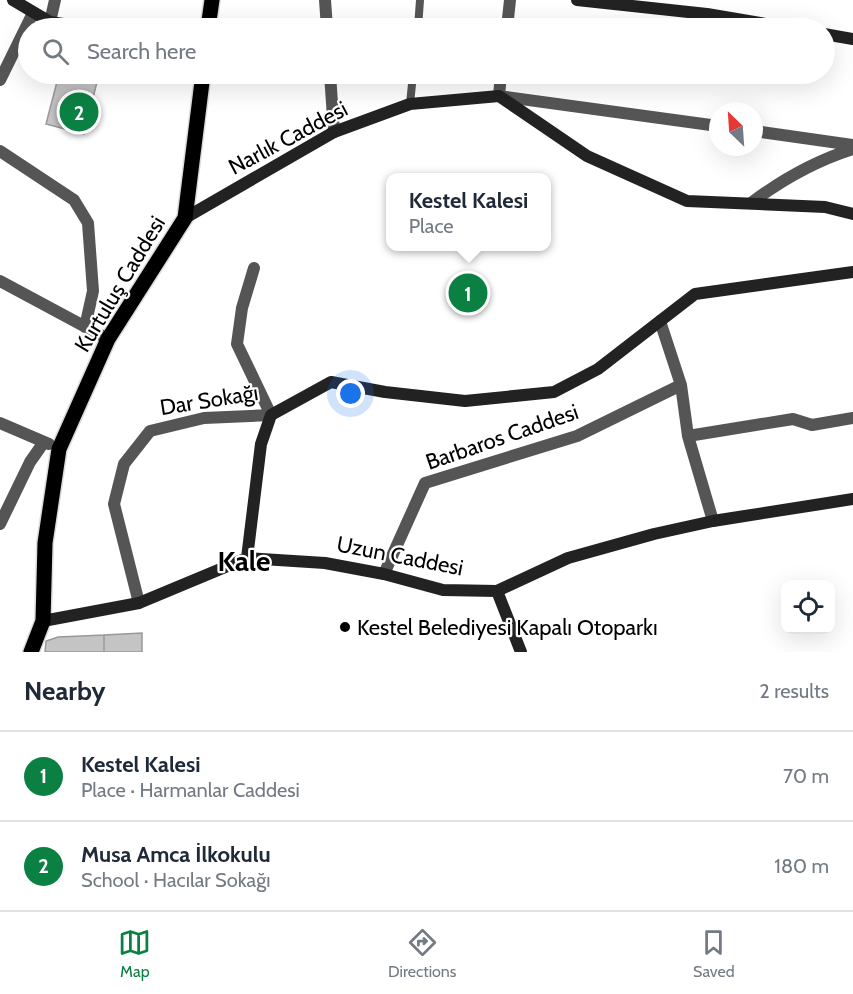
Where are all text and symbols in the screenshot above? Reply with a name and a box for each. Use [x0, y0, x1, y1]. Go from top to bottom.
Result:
search box [18, 18, 835, 84]
icon: search [39, 35, 72, 68]
text: Search here [87, 38, 196, 65]
pin: 2 [60, 90, 98, 134]
street label: Narlık Caddesi [224, 95, 352, 181]
north arrow [709, 102, 763, 156]
popup [386, 173, 551, 251]
text: Kestel Kalesi [409, 187, 528, 214]
street label: Kurtuluş Caddesi [69, 211, 171, 357]
text: Place [409, 214, 454, 238]
pin: 1 [448, 270, 488, 316]
street label: Dar Sokağı [158, 379, 260, 421]
your location [336, 379, 365, 408]
street label: Barbaros Caddesi [422, 398, 582, 476]
street label: Uzun Caddesi [334, 531, 466, 581]
district label: Kale [217, 544, 271, 578]
map controls [781, 580, 835, 634]
button: locate [781, 580, 835, 634]
place label: Kestel Belediyesi Kapalı Otoparkı [357, 614, 658, 641]
marker: Kestel Belediyesi Kapalı Otoparkı [338, 620, 352, 634]
text: Nearby [24, 675, 105, 707]
text: 2 results [759, 679, 829, 703]
text: Kestel Kalesi [81, 751, 201, 778]
text: 1 [40, 764, 47, 788]
text: 70 m [783, 764, 829, 788]
text: Place · Harmanlar Caddesi [81, 778, 300, 802]
text: Musa Amca İlkokulu [81, 841, 271, 868]
text: 2 [38, 854, 49, 878]
text: 180 m [774, 854, 829, 878]
text: School · Hacılar Sokağı [81, 868, 270, 892]
tab: Map [118, 926, 151, 981]
tab: Directions [388, 926, 456, 981]
tab: Saved [693, 926, 735, 981]

